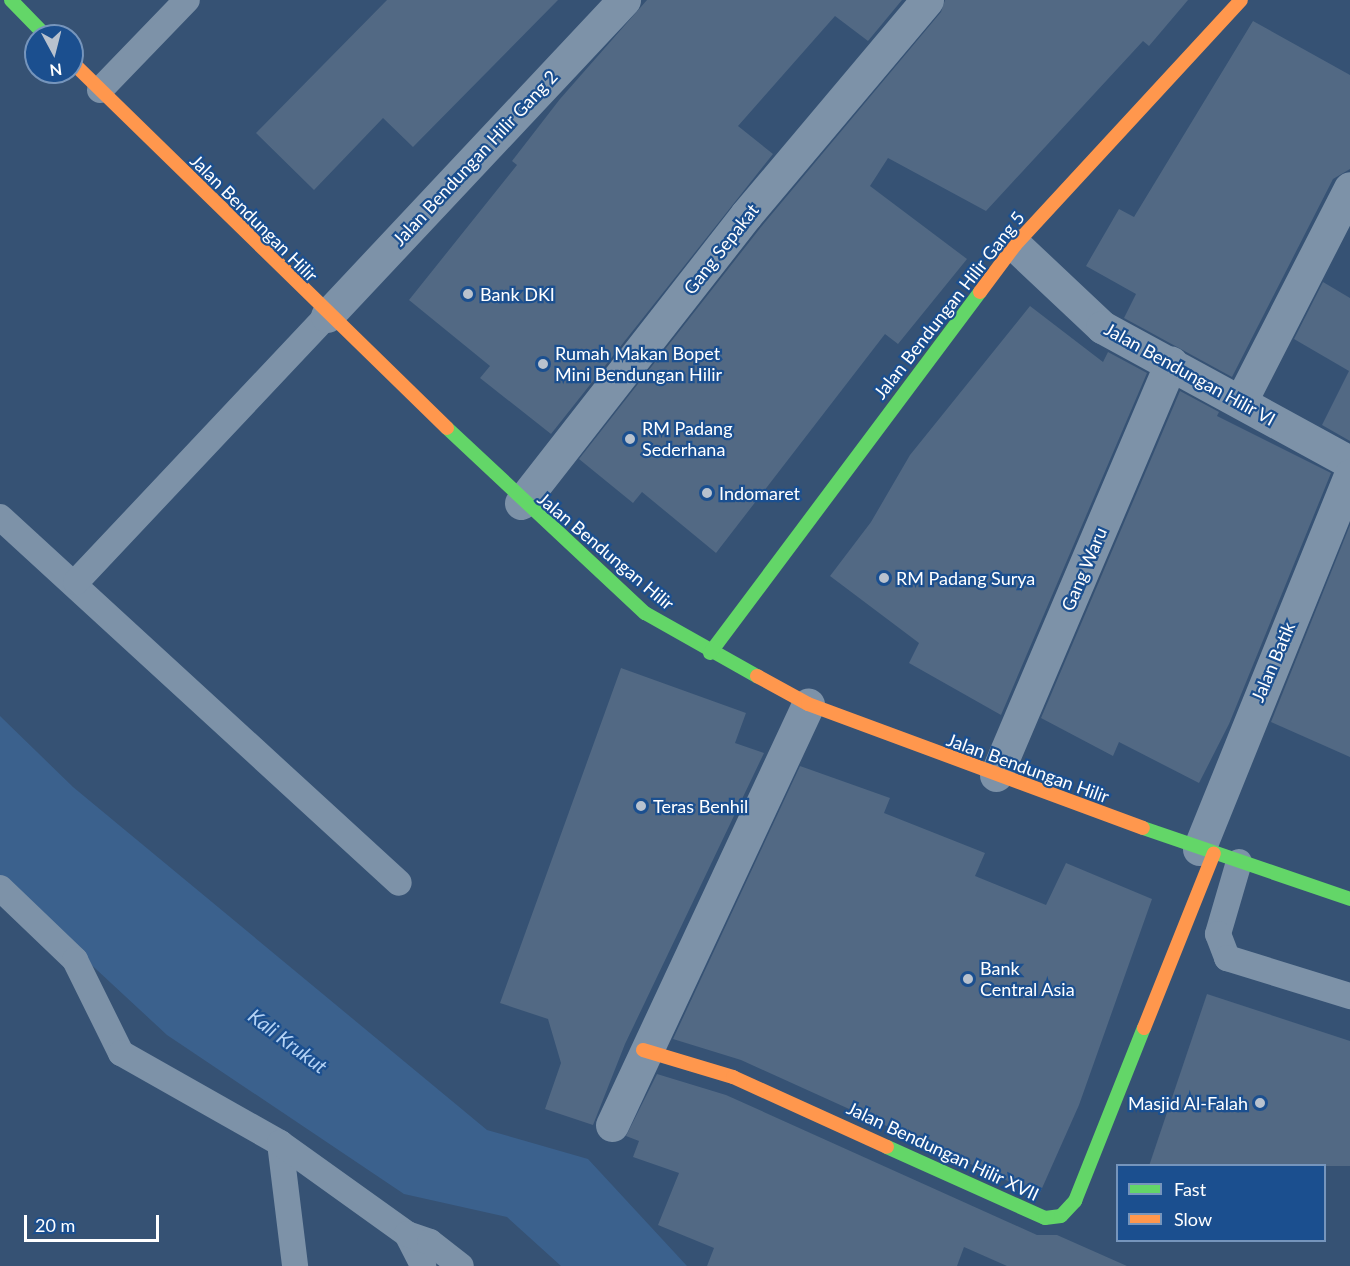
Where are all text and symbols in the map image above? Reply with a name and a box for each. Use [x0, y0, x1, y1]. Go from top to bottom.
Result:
north arrow [24, 24, 84, 84]
text: N [49, 60, 63, 81]
street label: Jalan Bendungan Hilir Gang 2 [388, 66, 562, 250]
street label: Jalan Bendungan Hilir [186, 150, 322, 286]
street label: Gang Sepakat [679, 200, 763, 298]
street label: Jalan Bendungan Hilir Gang 5 [869, 207, 1029, 403]
place label: Bank DKI [480, 283, 555, 305]
marker: Bank DKI [461, 287, 475, 301]
street label: Jalan Bendungan Hilir VI [1100, 318, 1280, 430]
place label: Rumah Makan Bopet Mini Bendungan Hilir [555, 343, 722, 386]
marker: Rumah Makan Bopet Mini Bendungan Hilir [536, 357, 550, 371]
place label: RM Padang Sederhana [642, 418, 732, 460]
marker: RM Padang Sederhana [623, 432, 637, 446]
place label: Indomaret [719, 482, 800, 504]
marker: Indomaret [700, 486, 714, 500]
street label: Jalan Bendungan Hilir [533, 488, 679, 614]
street label: Gang Waru [1057, 524, 1111, 614]
place label: RM Padang Surya [896, 567, 1035, 589]
marker: RM Padang Surya [877, 571, 891, 585]
street label: Jalan Batik [1247, 619, 1299, 705]
street label: Jalan Bendungan Hilir [944, 729, 1112, 807]
place label: Teras Benhil [653, 795, 748, 817]
marker: Teras Benhil [634, 799, 648, 813]
place label: Bank Central Asia [980, 958, 1075, 1000]
marker: Bank Central Asia [961, 972, 975, 986]
water label: Kali Krukut [244, 1004, 332, 1078]
place label: Masjid Al-Falah [1127, 1092, 1248, 1114]
marker: Masjid Al-Falah [1253, 1096, 1267, 1110]
street label: Jalan Bendungan Hilir XVII [843, 1097, 1043, 1205]
legend [1116, 1164, 1326, 1242]
text: Fast [1174, 1178, 1206, 1200]
scale bar [27, 1203, 162, 1241]
text: Slow [1174, 1208, 1212, 1230]
text: 20 m [35, 1214, 75, 1236]

